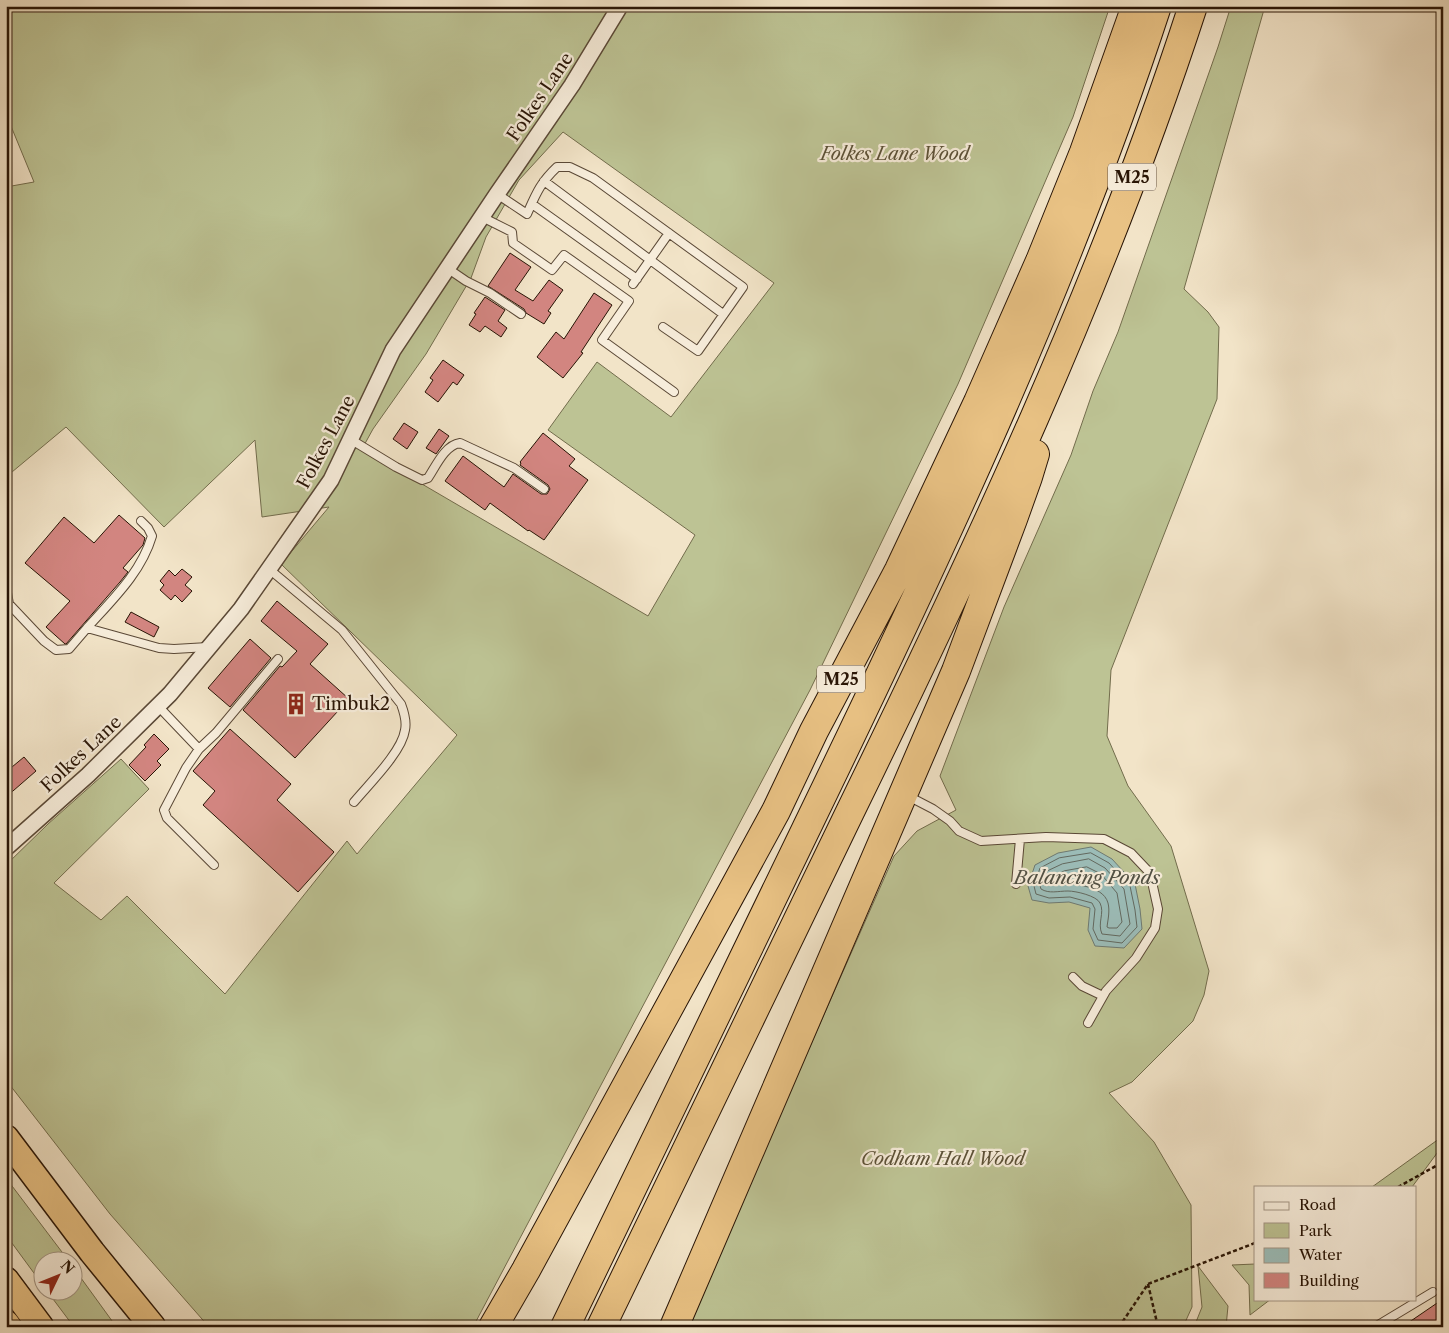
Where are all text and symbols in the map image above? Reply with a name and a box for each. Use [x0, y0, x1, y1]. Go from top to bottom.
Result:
street label: Folkes Lane [502, 48, 578, 146]
park label: Folkes Lane Wood [818, 143, 972, 165]
road number: M25 [1108, 163, 1156, 190]
street label: Folkes Lane [292, 392, 360, 492]
road number: M25 [817, 666, 865, 692]
building icon: Timbuk2 [283, 691, 309, 717]
place label: Timbuk2 [312, 693, 390, 715]
street label: Folkes Lane [36, 711, 126, 797]
water label: Balancing Ponds [1012, 866, 1161, 889]
park label: Codham Hall Wood [861, 1148, 1027, 1170]
legend [1254, 1186, 1416, 1300]
text: Road [1299, 1195, 1336, 1214]
text: Park [1299, 1221, 1333, 1240]
text: Water [1298, 1245, 1343, 1264]
north arrow [32, 1250, 82, 1300]
text: N [57, 1257, 78, 1278]
text: Building [1299, 1271, 1359, 1290]

